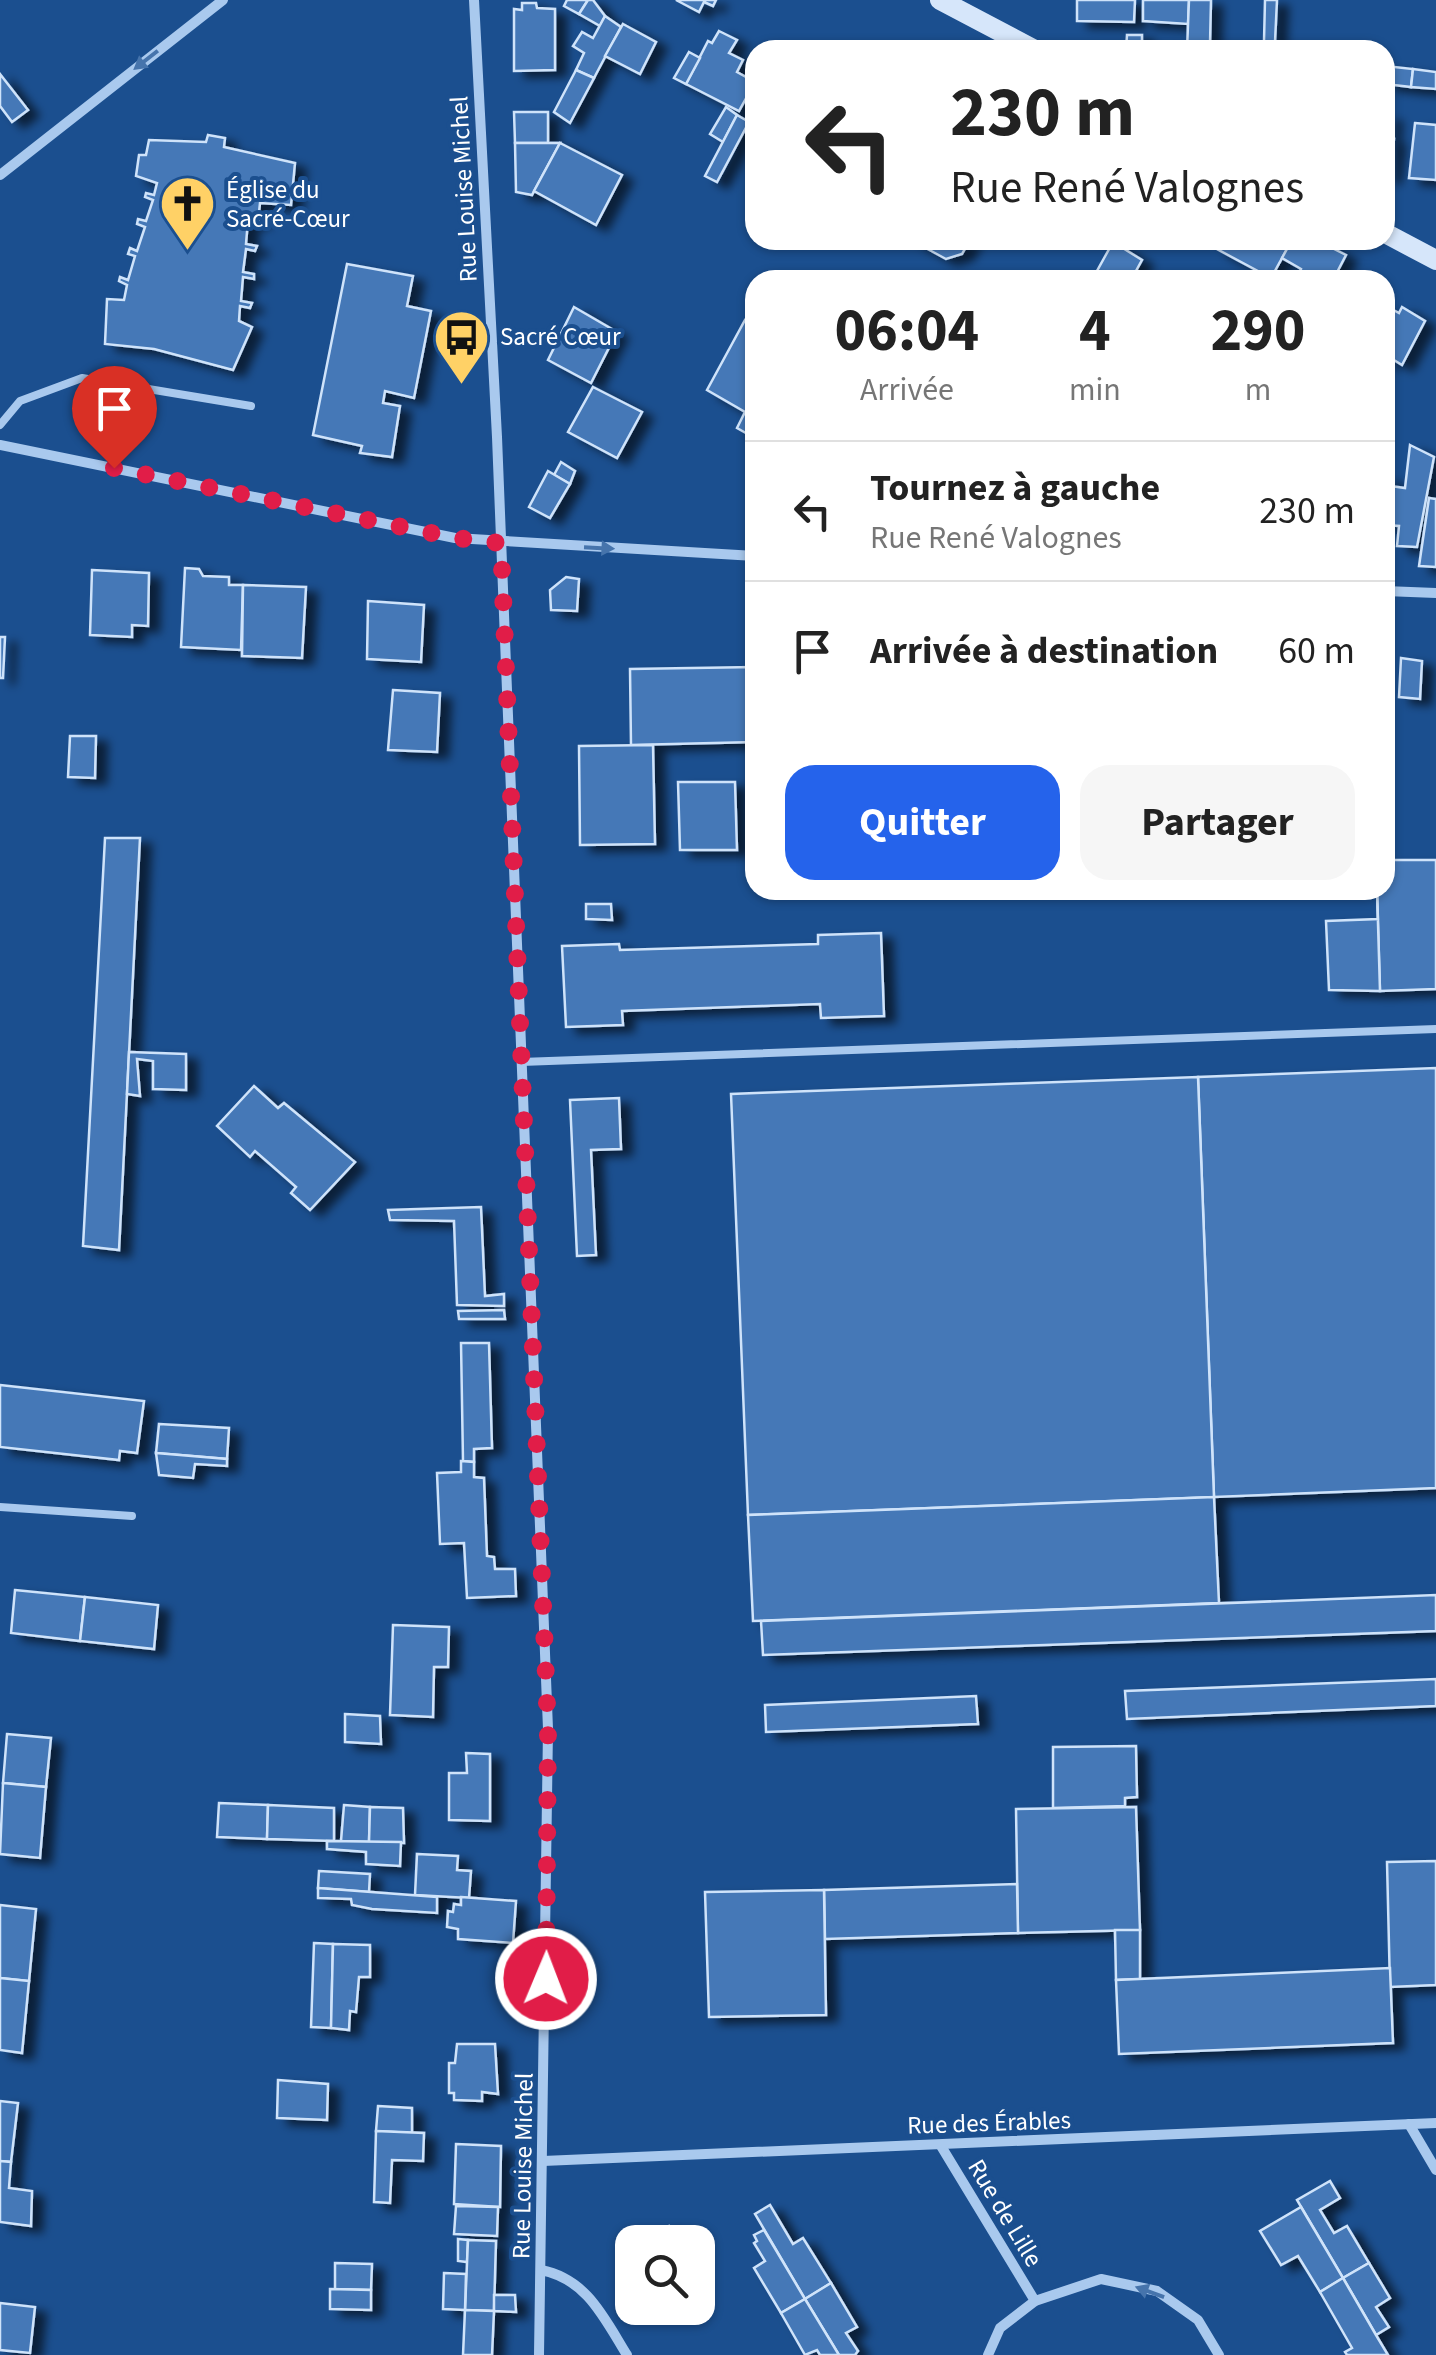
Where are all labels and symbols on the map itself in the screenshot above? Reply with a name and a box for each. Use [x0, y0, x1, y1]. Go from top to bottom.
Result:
one-way arrow [133, 49, 159, 70]
street label: Rue Louise Michel [441, 95, 487, 283]
place label: Église du Sacré-Cœur [226, 172, 350, 237]
church icon: Église du Sacré-Cœur [157, 174, 217, 253]
bus stop icon: Sacré Cœur [431, 307, 491, 386]
place label: Sacré Cœur [500, 319, 621, 355]
pin [72, 366, 157, 469]
one-way arrow [583, 540, 615, 556]
position arrow [494, 1927, 598, 2031]
street label: Rue Louise Michel [503, 2073, 543, 2259]
street label: Rue des Érables [906, 2102, 1072, 2144]
street label: Rue de Lille [959, 2152, 1051, 2274]
one-way arrow [1135, 2284, 1165, 2299]

